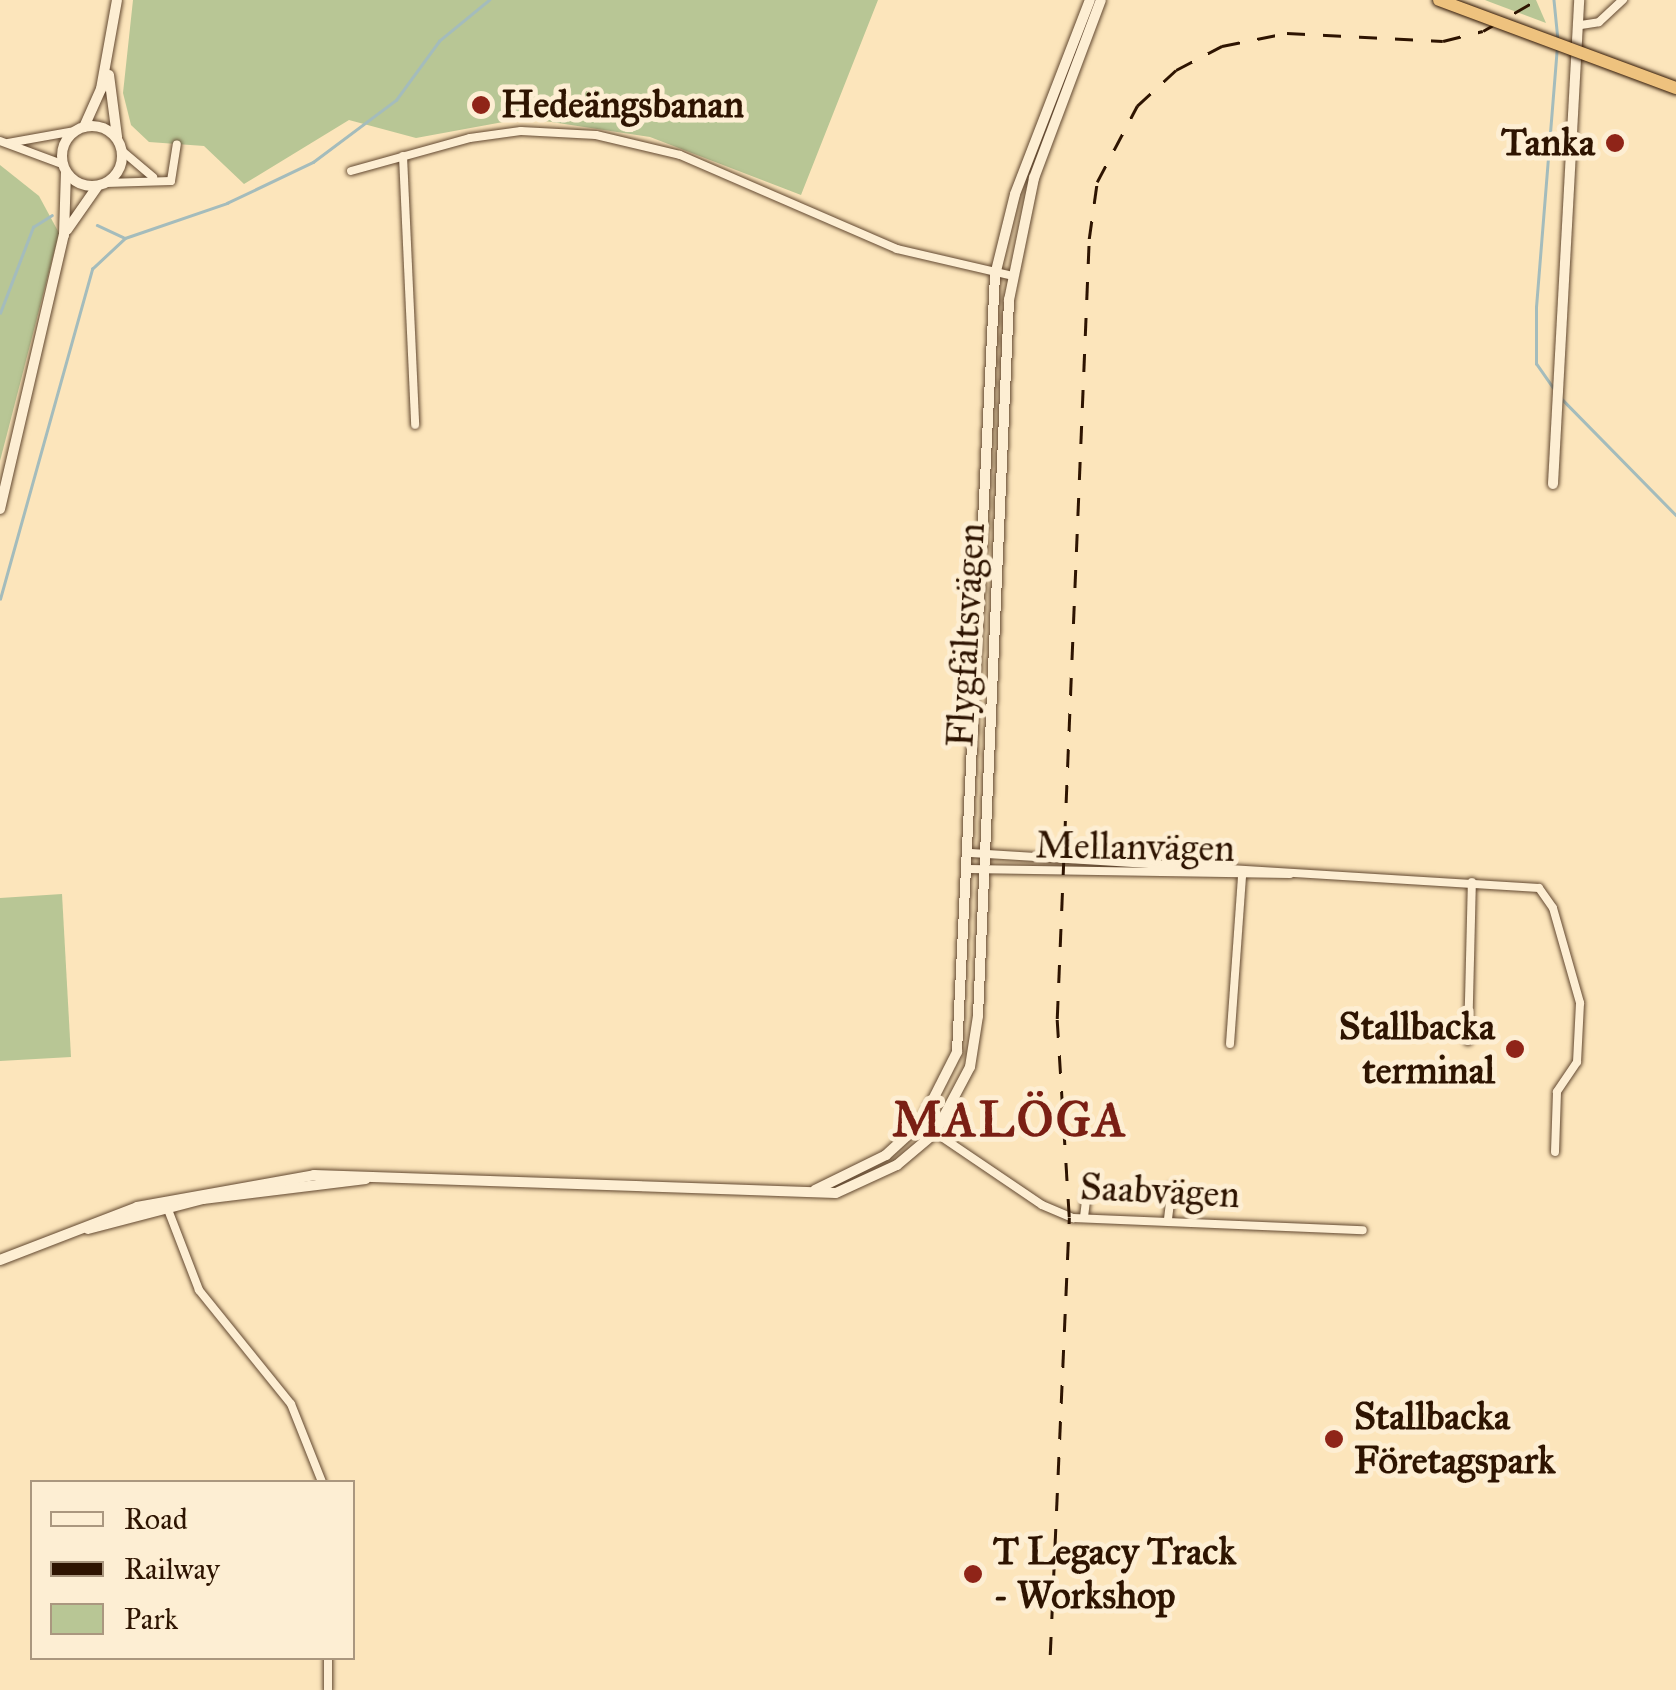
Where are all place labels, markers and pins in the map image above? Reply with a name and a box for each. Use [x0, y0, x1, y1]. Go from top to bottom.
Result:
place label: Hedeängsbanan [501, 82, 744, 128]
marker: Hedeängsbanan [470, 94, 492, 116]
place label: Tanka [1501, 120, 1595, 166]
marker: Tanka [1604, 132, 1626, 154]
place label: Stallbacka terminal [1339, 1004, 1495, 1094]
marker: Stallbacka terminal [1504, 1038, 1526, 1060]
place label: Stallbacka Företagspark [1354, 1394, 1555, 1484]
marker: Stallbacka Företagspark [1323, 1428, 1345, 1450]
place label: T Legacy Track - Workshop [993, 1529, 1236, 1618]
marker: T Legacy Track - Workshop [962, 1563, 984, 1585]

